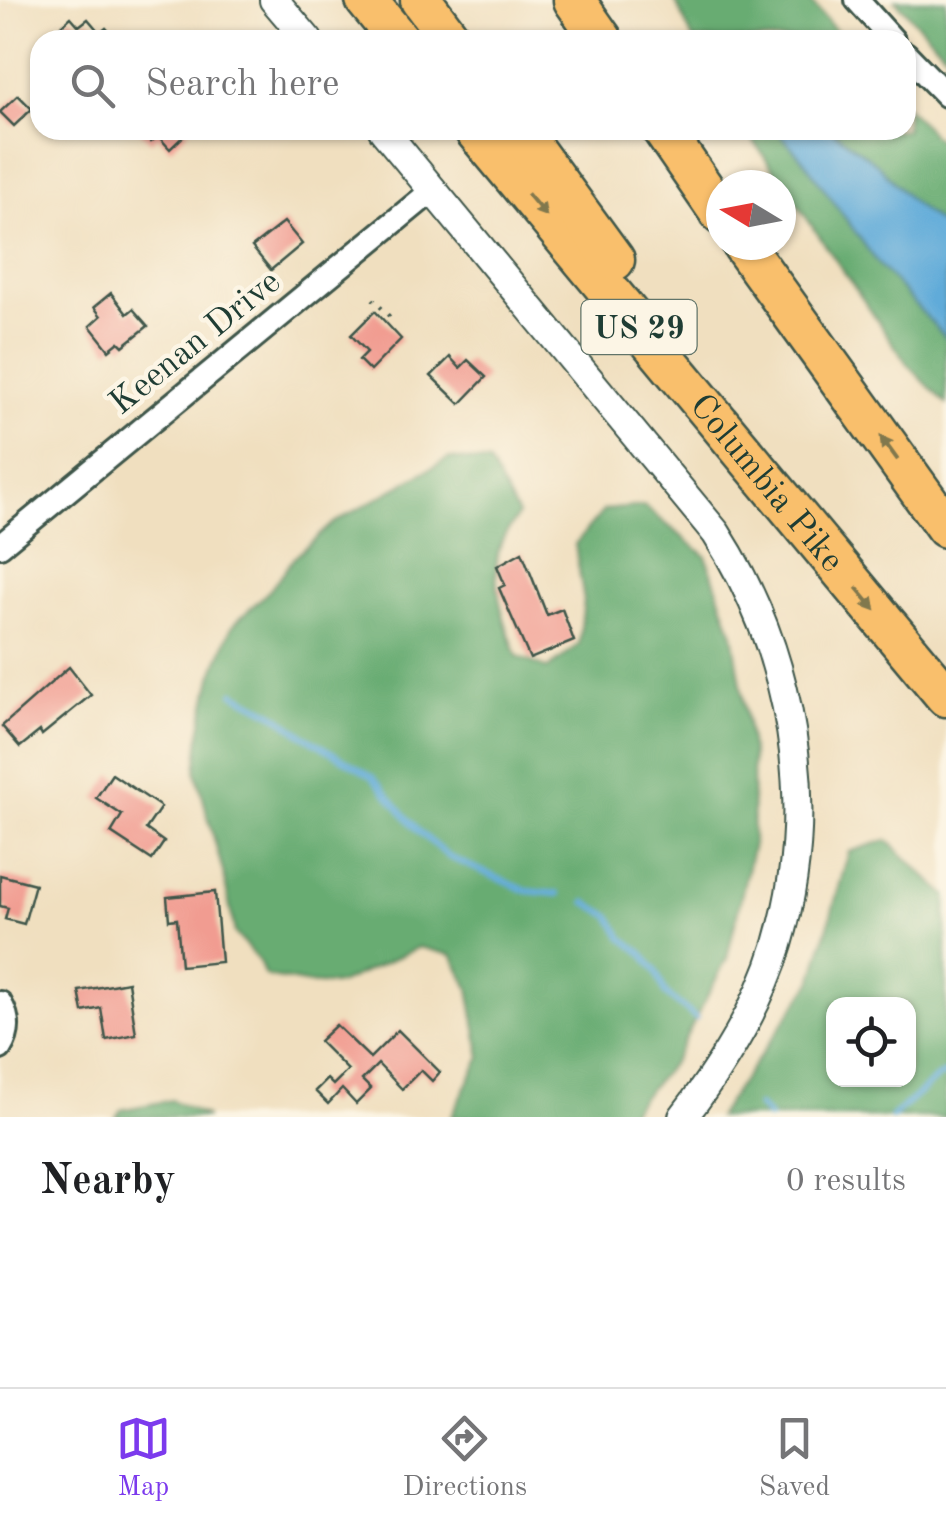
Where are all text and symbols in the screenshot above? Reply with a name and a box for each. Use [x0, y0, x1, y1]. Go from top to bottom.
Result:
search box [30, 30, 916, 140]
icon: search [65, 58, 120, 113]
text: Search here [145, 66, 340, 104]
north arrow [706, 170, 796, 260]
one-way arrow [526, 192, 547, 217]
street label: Keenan Drive [104, 264, 287, 422]
road number: US 29 [582, 300, 696, 354]
street label: Columbia Pike [683, 388, 849, 579]
one-way arrow [879, 435, 899, 462]
one-way arrow [855, 587, 876, 612]
map controls [826, 997, 916, 1087]
button: locate [826, 997, 916, 1087]
text: Nearby [40, 1161, 176, 1203]
text: 0 results [786, 1166, 906, 1198]
tab: Map [116, 1411, 171, 1506]
tab: Directions [403, 1411, 527, 1506]
tab: Saved [759, 1411, 830, 1506]

